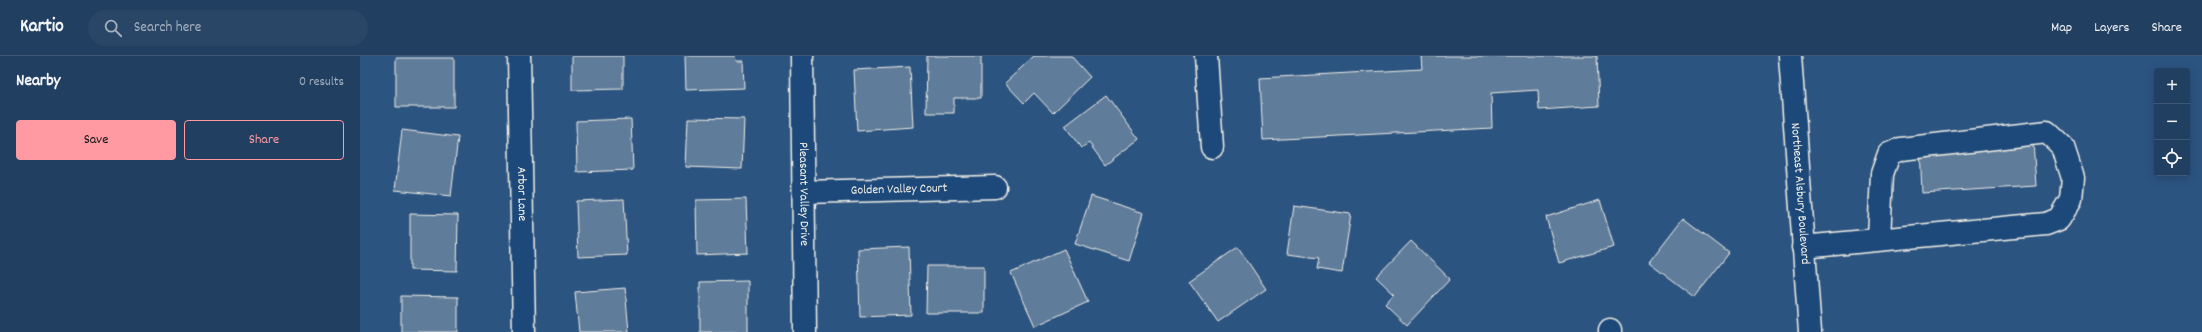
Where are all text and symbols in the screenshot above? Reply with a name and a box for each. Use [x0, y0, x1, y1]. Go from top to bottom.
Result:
search box [88, 10, 368, 46]
text: Kartio [20, 14, 64, 41]
icon: search [102, 17, 124, 39]
text: Search here [134, 17, 201, 39]
text: Map [2051, 18, 2072, 38]
text: Layers [2094, 18, 2129, 38]
text: Share [2151, 18, 2182, 38]
map controls [2154, 68, 2190, 176]
button: + [2154, 68, 2190, 104]
text: Nearby [16, 70, 60, 94]
text: 0 results [299, 73, 344, 92]
button: − [2154, 104, 2190, 140]
button: Save [16, 120, 176, 160]
button: Share [184, 120, 344, 160]
street label: Northeast Alsbury Boulevard [1785, 122, 1815, 265]
button: locate [2154, 140, 2190, 176]
street label: Pleasant Valley Drive [793, 142, 814, 246]
street label: Arbor Lane [512, 167, 531, 222]
street label: Golden Valley Court [851, 179, 948, 200]

